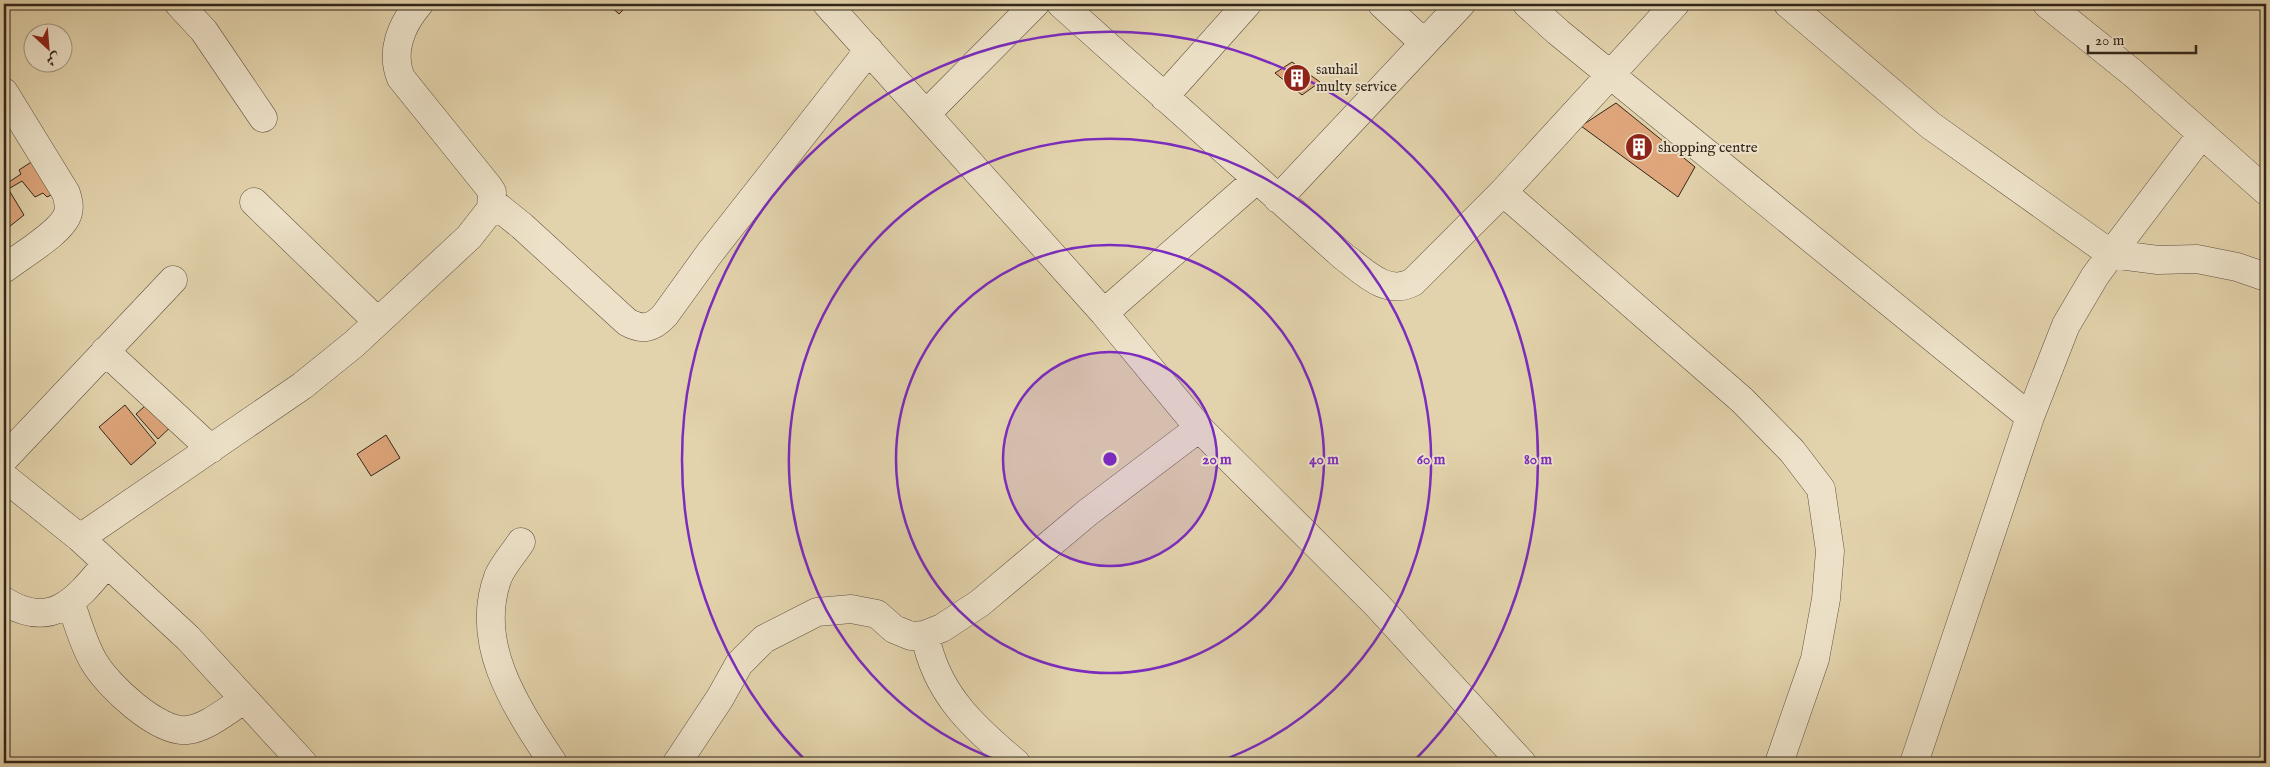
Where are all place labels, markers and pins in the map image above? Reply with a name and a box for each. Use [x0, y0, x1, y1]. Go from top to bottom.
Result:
place label: sauhail multy service [1316, 60, 1397, 96]
building icon: sauhail multy service [1282, 63, 1312, 93]
building icon: shopping centre [1624, 132, 1654, 162]
place label: shopping centre [1658, 138, 1758, 157]
centre of rings [1101, 450, 1119, 468]

